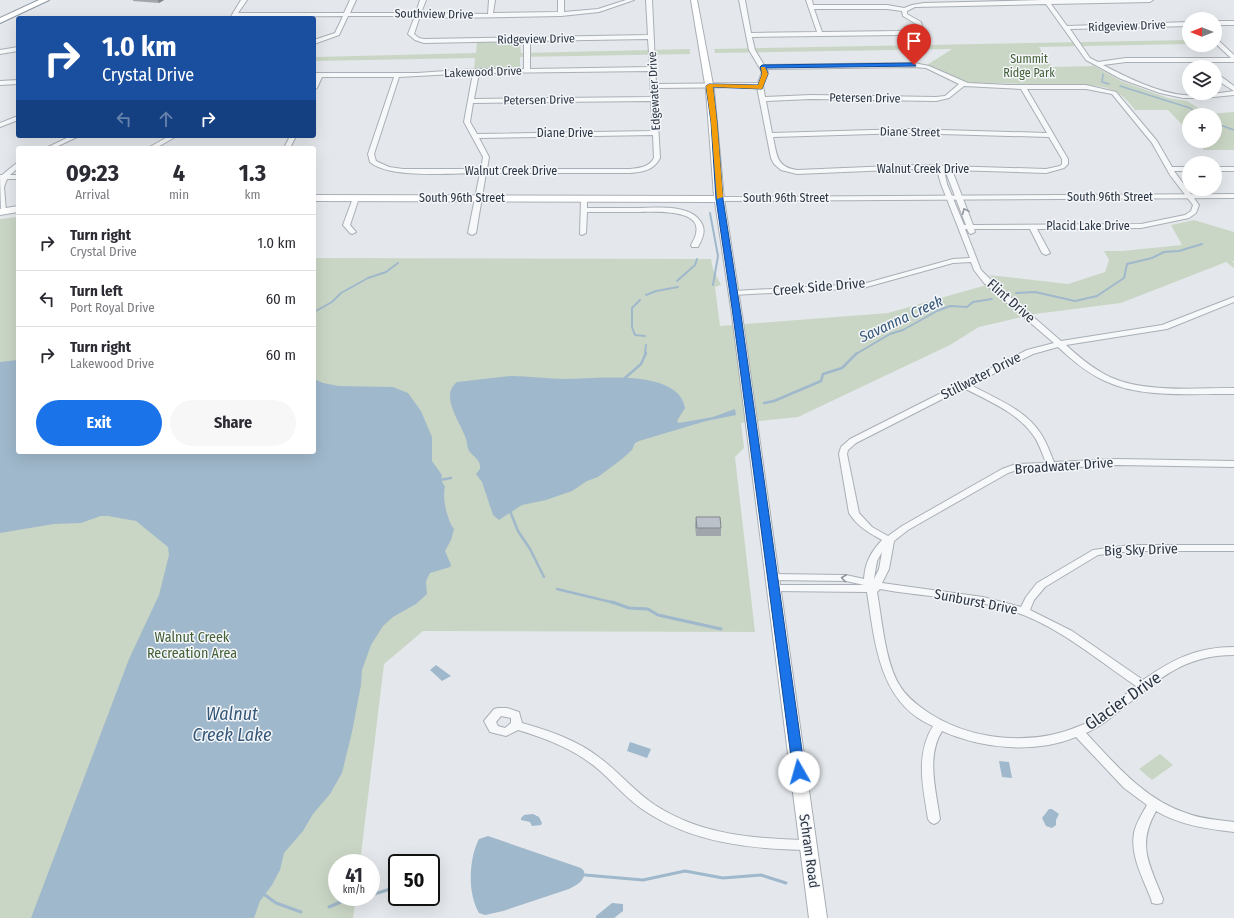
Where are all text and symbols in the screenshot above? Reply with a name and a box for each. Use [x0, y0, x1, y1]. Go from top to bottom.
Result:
street label: Southview Drive [394, 6, 474, 22]
north arrow [1182, 12, 1222, 52]
map controls [1182, 12, 1222, 196]
street label: Ridgeview Drive [1088, 18, 1166, 34]
pin [897, 24, 931, 65]
text: 1.0 km [102, 30, 177, 63]
icon: arrive [903, 30, 925, 52]
street label: Ridgeview Drive [497, 31, 575, 47]
icon: right [36, 32, 88, 84]
street label: Edgewater Drive [645, 51, 663, 131]
park label: Summit Ridge Park [1003, 52, 1055, 80]
button: layers [1182, 60, 1222, 100]
text: Crystal Drive [102, 64, 194, 86]
street label: Lakewood Drive [444, 64, 522, 80]
street label: Petersen Drive [829, 90, 901, 106]
street label: Petersen Drive [503, 92, 575, 108]
icon: left [113, 108, 135, 130]
icon: ahead [155, 108, 177, 130]
icon: right [197, 108, 219, 130]
button: + [1182, 108, 1222, 148]
street label: Diane Street [880, 124, 940, 140]
street label: Diane Drive [537, 126, 593, 140]
button: − [1182, 156, 1222, 196]
text: 09:23 [66, 159, 119, 187]
text: 4 [173, 159, 185, 187]
text: 1.3 [239, 159, 266, 187]
street label: Walnut Creek Drive [877, 162, 969, 176]
street label: Walnut Creek Drive [465, 164, 557, 178]
text: Arrival [75, 187, 110, 202]
text: min [169, 187, 189, 202]
text: km [244, 187, 261, 202]
street label: South 96th Street [1067, 190, 1153, 204]
street label: South 96th Street [419, 191, 505, 205]
street label: South 96th Street [743, 191, 829, 205]
one-way arrow [961, 208, 969, 215]
street label: Placid Lake Drive [1046, 219, 1130, 233]
text: Turn right [70, 226, 131, 244]
icon: right [36, 232, 58, 254]
text: 1.0 km [257, 234, 296, 252]
text: Crystal Drive [70, 244, 137, 259]
street label: Creek Side Drive [772, 274, 866, 300]
street label: Flint Drive [983, 276, 1039, 327]
text: Turn left [70, 282, 123, 300]
icon: left [36, 288, 58, 310]
text: 60 m [266, 290, 296, 308]
water label: Savanna Creek [855, 292, 946, 347]
text: Port Royal Drive [70, 300, 155, 315]
text: Turn right [70, 338, 131, 356]
icon: right [36, 344, 58, 366]
text: 60 m [266, 346, 296, 364]
street label: Stillwater Drive [938, 349, 1024, 403]
text: Lakewood Drive [70, 356, 154, 371]
button: Exit [36, 400, 162, 446]
button: Share [170, 400, 296, 446]
street label: Broadwater Drive [1014, 454, 1114, 478]
street label: Big Sky Drive [1104, 540, 1178, 560]
one-way arrow [841, 574, 847, 583]
street label: Sunburst Drive [933, 586, 1019, 618]
park label: Walnut Creek Recreation Area [147, 629, 237, 662]
street label: Glacier Drive [1081, 667, 1165, 735]
water label: Walnut Creek Lake [193, 703, 272, 746]
position arrow [778, 751, 820, 793]
street label: Schram Road [795, 813, 823, 889]
speed limit sign: 50 [388, 854, 440, 906]
text: 41 [345, 863, 363, 887]
text: km/h [343, 884, 365, 896]

